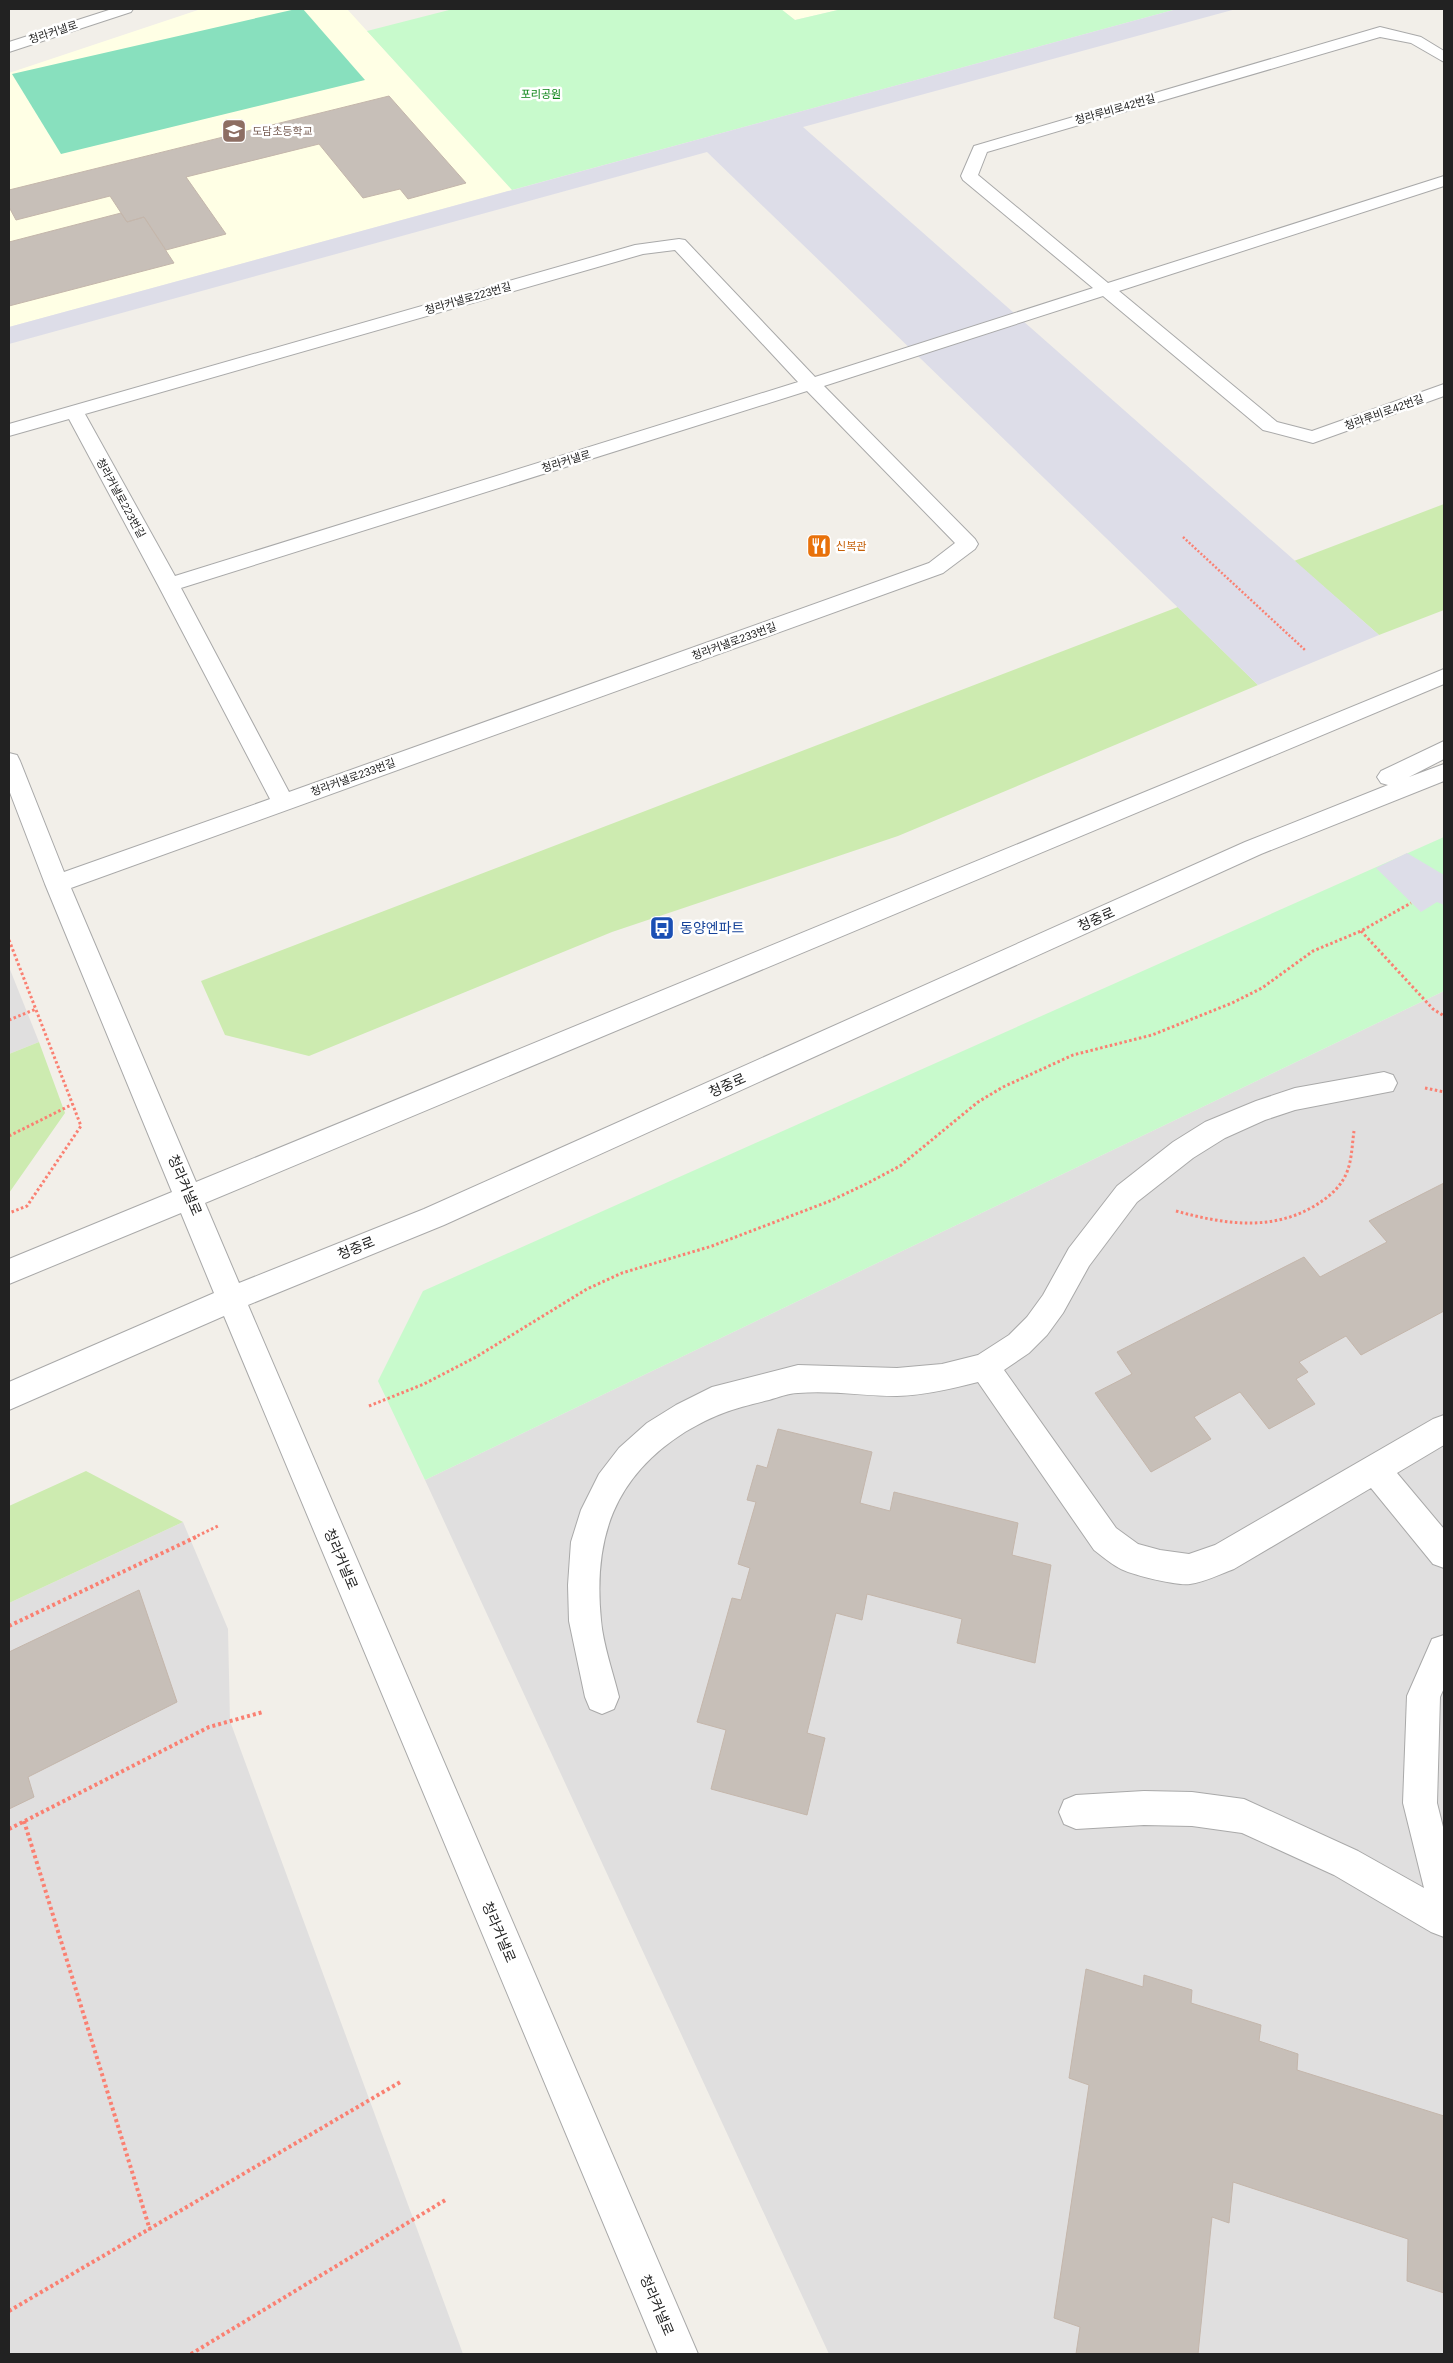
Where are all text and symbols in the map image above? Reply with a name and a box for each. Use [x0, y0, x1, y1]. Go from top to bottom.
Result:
street label: 청라커낼로 [27, 18, 79, 46]
park label: 포리공원 [521, 88, 561, 100]
street label: 청라루비로42번길 [1073, 92, 1157, 126]
school or university icon: 도담초등학교 [221, 118, 247, 144]
place label: 도담초등학교 [252, 125, 313, 137]
street label: 청라커낼로223번길 [423, 280, 513, 316]
street label: 청라루비로42번길 [1343, 392, 1425, 432]
street label: 청라커낼로 [540, 448, 592, 474]
street label: 청라커낼로223번길 [94, 456, 148, 540]
restaurant icon: 신복관 [806, 533, 832, 559]
place label: 신복관 [836, 540, 866, 552]
street label: 청라커낼로233번길 [690, 620, 778, 662]
street label: 청라커낼로233번길 [309, 756, 397, 798]
street label: 청중로 [1075, 904, 1117, 934]
bus stop icon: 동양엔파트 [649, 915, 675, 941]
place label: 동양엔파트 [680, 920, 745, 936]
street label: 청중로 [706, 1070, 748, 1100]
street label: 청라커낼로 [165, 1152, 205, 1218]
street label: 청중로 [335, 1233, 377, 1263]
street label: 청라커낼로 [321, 1526, 361, 1592]
street label: 청라커낼로 [479, 1899, 519, 1965]
street label: 청라커낼로 [637, 2272, 677, 2338]

